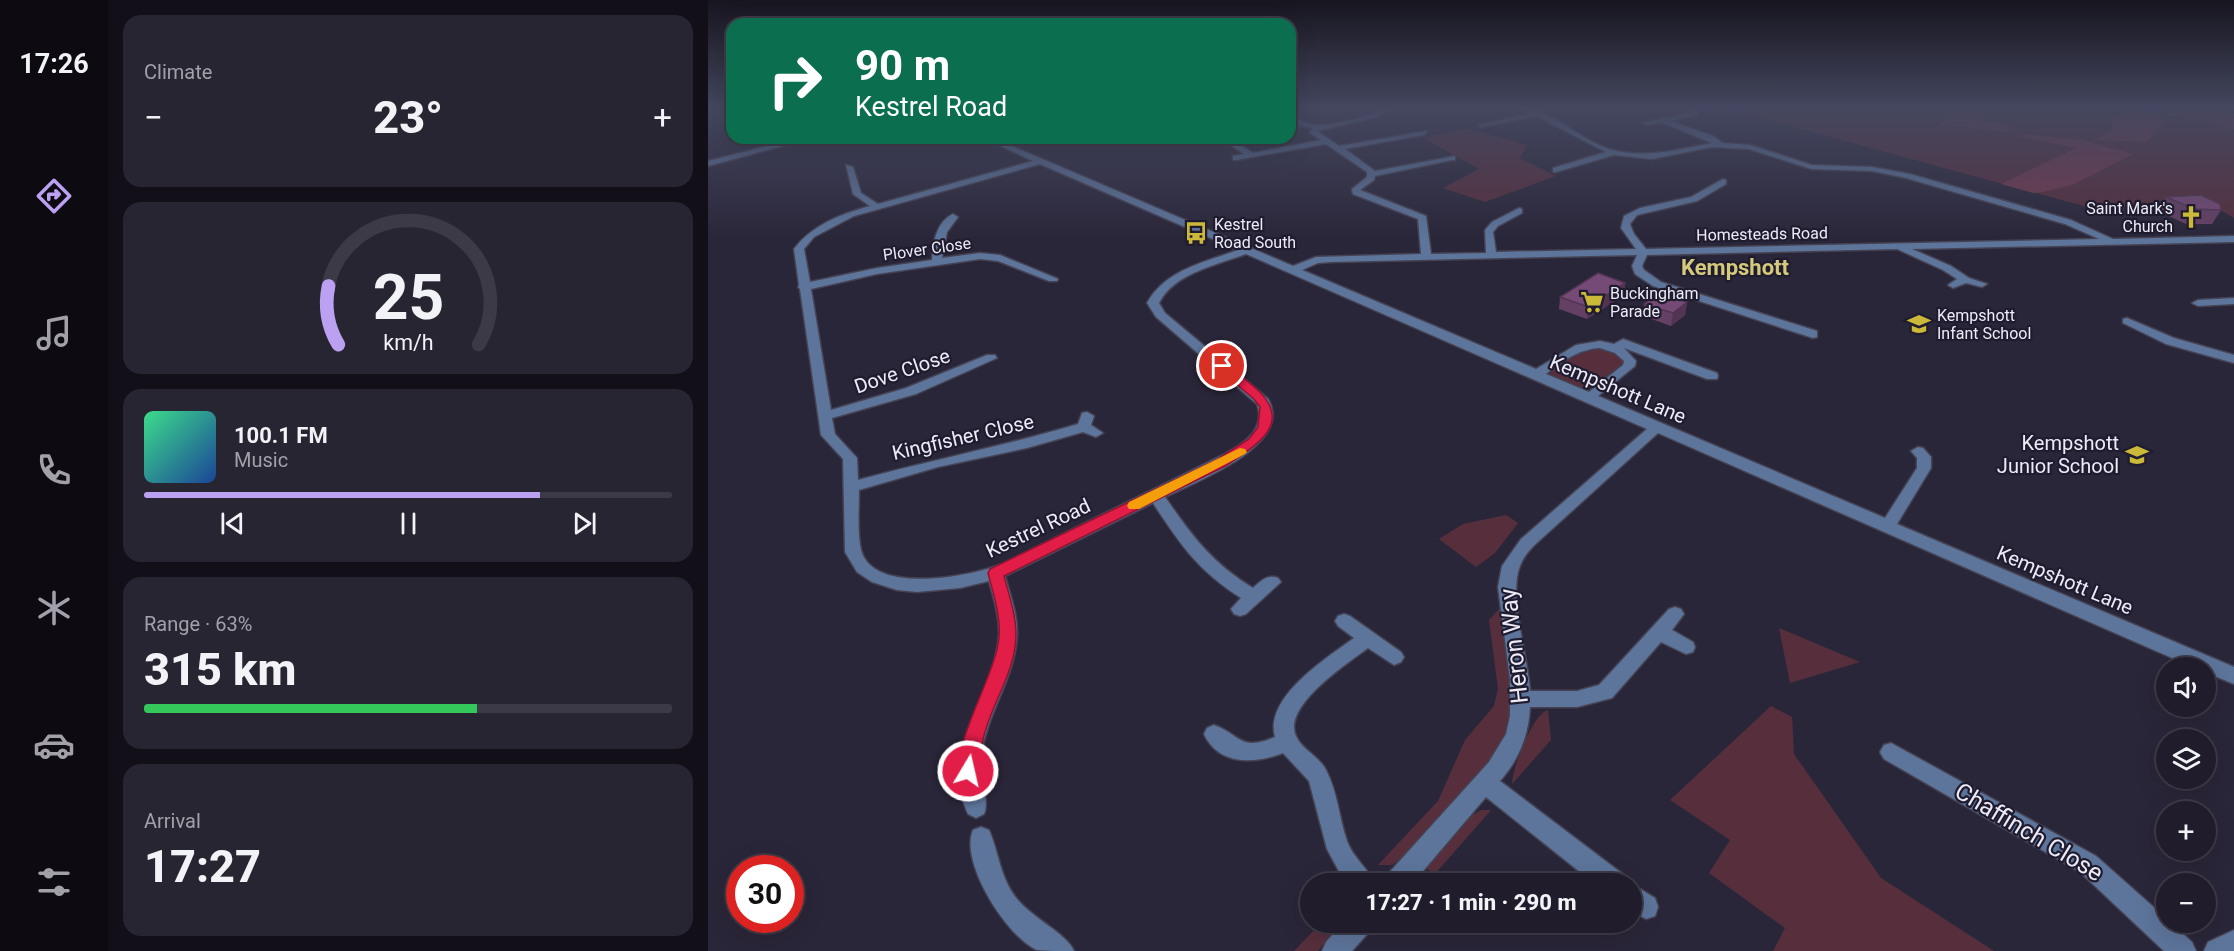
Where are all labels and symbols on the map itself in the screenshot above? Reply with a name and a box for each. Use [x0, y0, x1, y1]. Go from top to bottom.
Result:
place label: Saint Mark's Church [2086, 199, 2173, 236]
church icon: Saint Mark's Church [2178, 204, 2204, 230]
place label: Kestrel Road South [1214, 215, 1296, 252]
bus stop icon: Kestrel Road South [1183, 220, 1209, 246]
street label: Homesteads Road [1696, 223, 1828, 245]
street label: Plover Close [882, 233, 972, 265]
district label: Kempshott [1681, 255, 1790, 280]
place label: Buckingham Parade [1610, 284, 1699, 321]
supermarket icon: Buckingham Parade [1579, 289, 1605, 315]
place label: Kempshott Infant School [1937, 306, 2031, 343]
school or university icon: Kempshott Infant School [1906, 311, 1932, 337]
pin [1196, 340, 1247, 391]
street label: Dove Close [851, 343, 953, 399]
street label: Kempshott Lane [1546, 349, 1690, 429]
street label: Kingfisher Close [890, 409, 1036, 465]
place label: Kempshott Junior School [1997, 431, 2119, 478]
school or university icon: Kempshott Junior School [2124, 442, 2150, 468]
street label: Kestrel Road [982, 493, 1094, 563]
street label: Kempshott Lane [1993, 540, 2137, 620]
street label: Heron Way [1494, 586, 1534, 705]
position arrow [936, 739, 1000, 803]
street label: Chaffinch Close [1950, 777, 2108, 887]
speed limit sign: 30 [726, 855, 804, 933]

